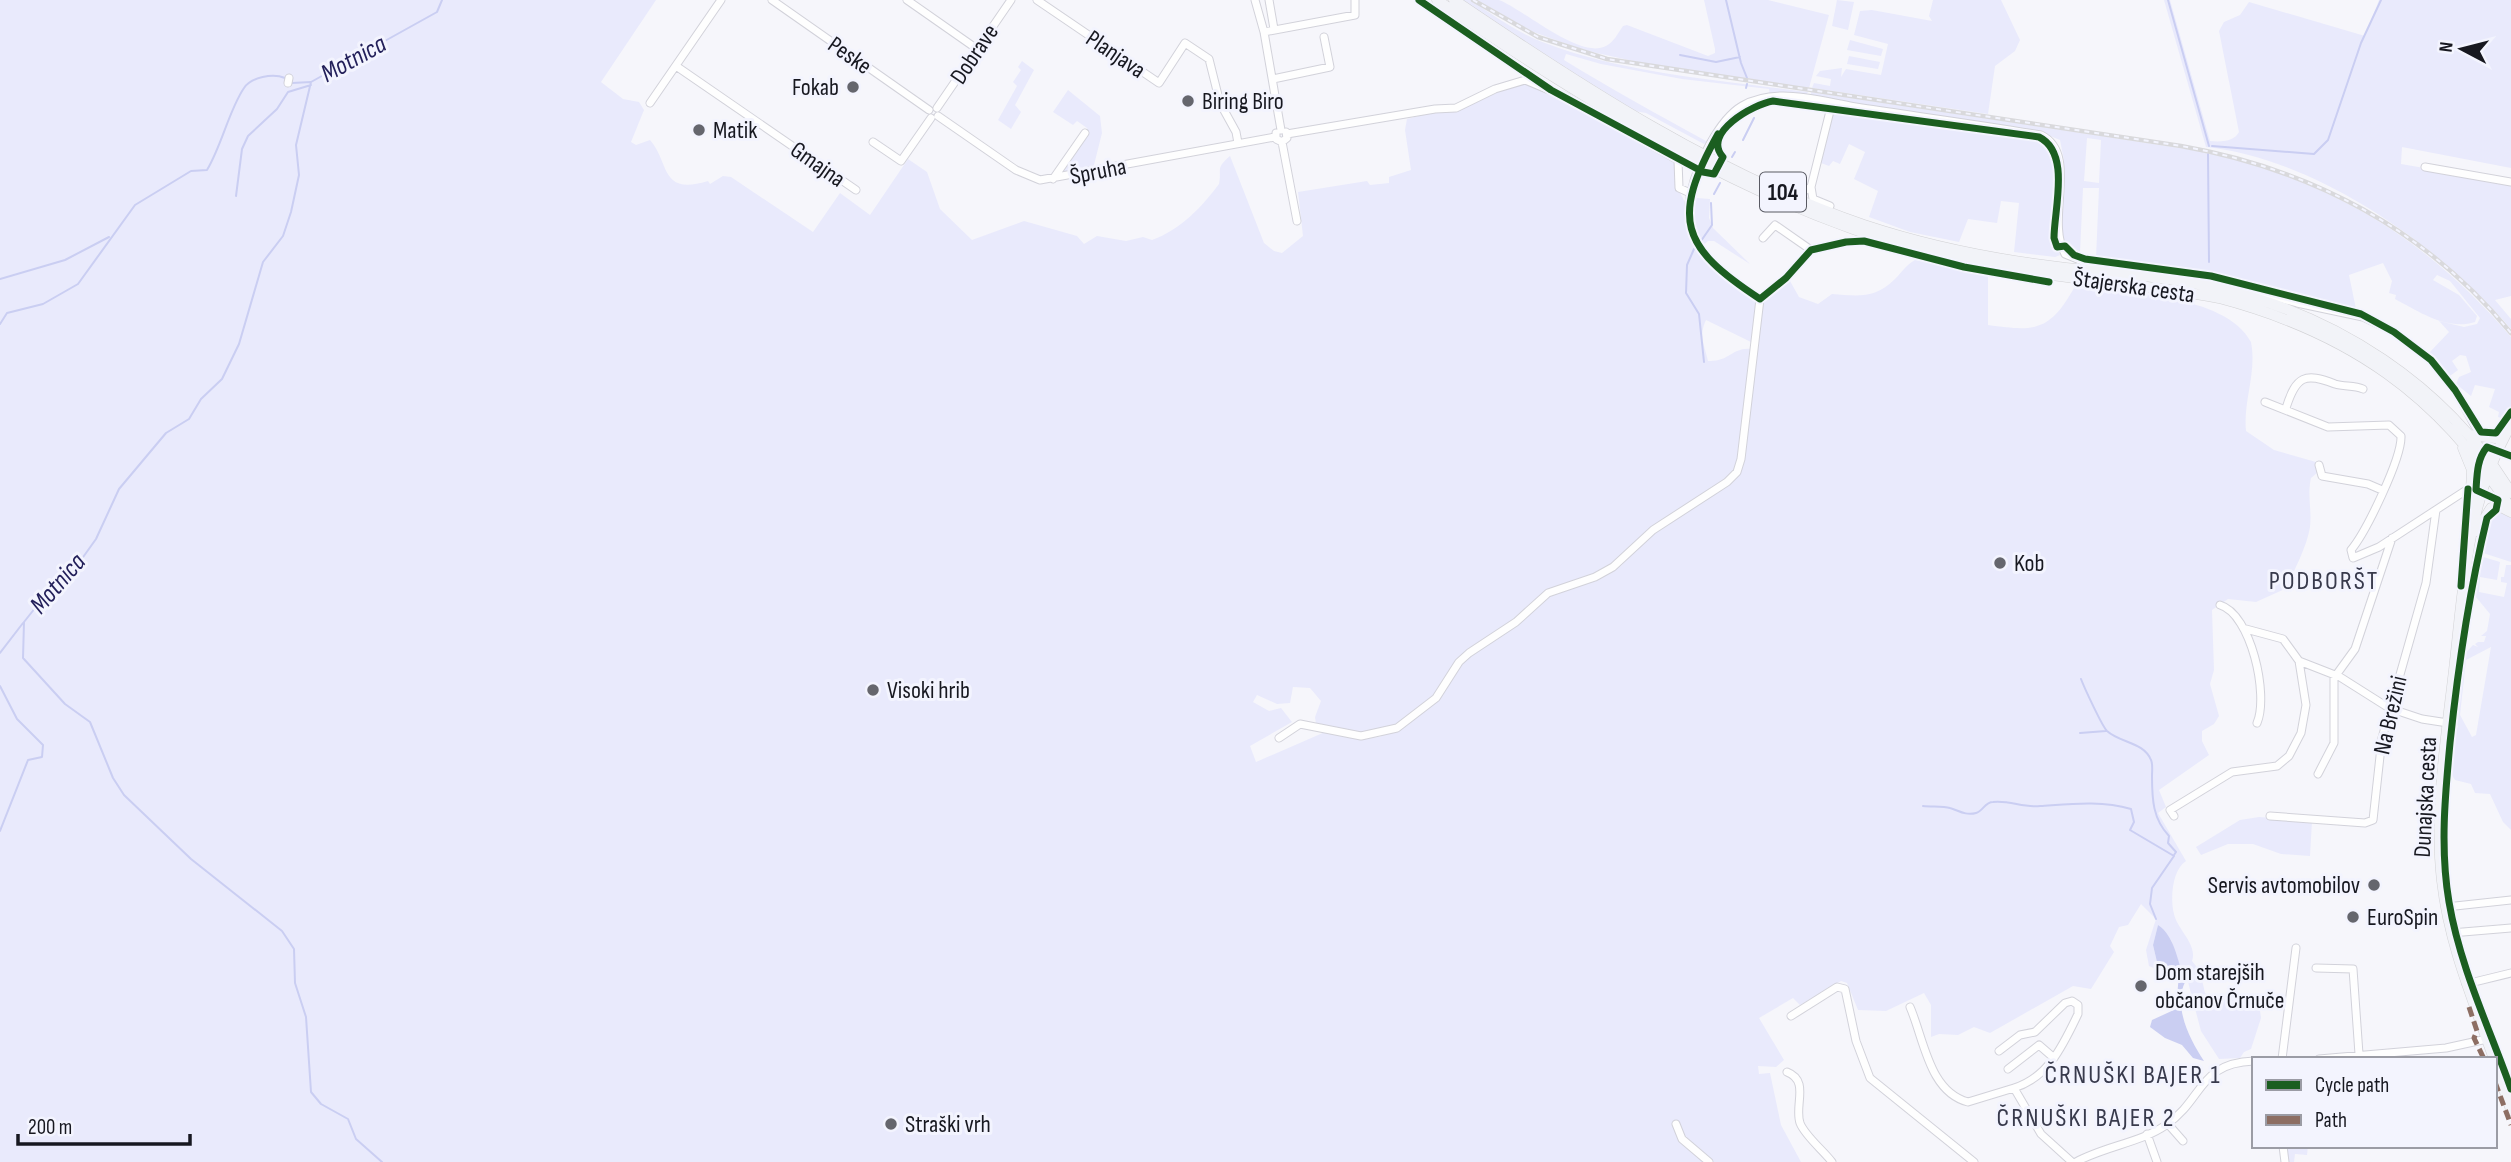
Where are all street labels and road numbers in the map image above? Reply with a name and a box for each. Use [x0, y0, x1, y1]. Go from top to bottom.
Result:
street label: Dobrave [944, 19, 1005, 90]
street label: Planjava [1080, 24, 1151, 85]
street label: Peske [822, 30, 877, 81]
street label: Gmajna [785, 135, 851, 194]
street label: Špruha [1068, 152, 1129, 191]
road number: 104 [1760, 172, 1806, 211]
street label: Štajerska cesta [2071, 264, 2196, 309]
street label: Na Brežini [2367, 673, 2414, 757]
street label: Dunajska cesta [2408, 736, 2443, 858]

